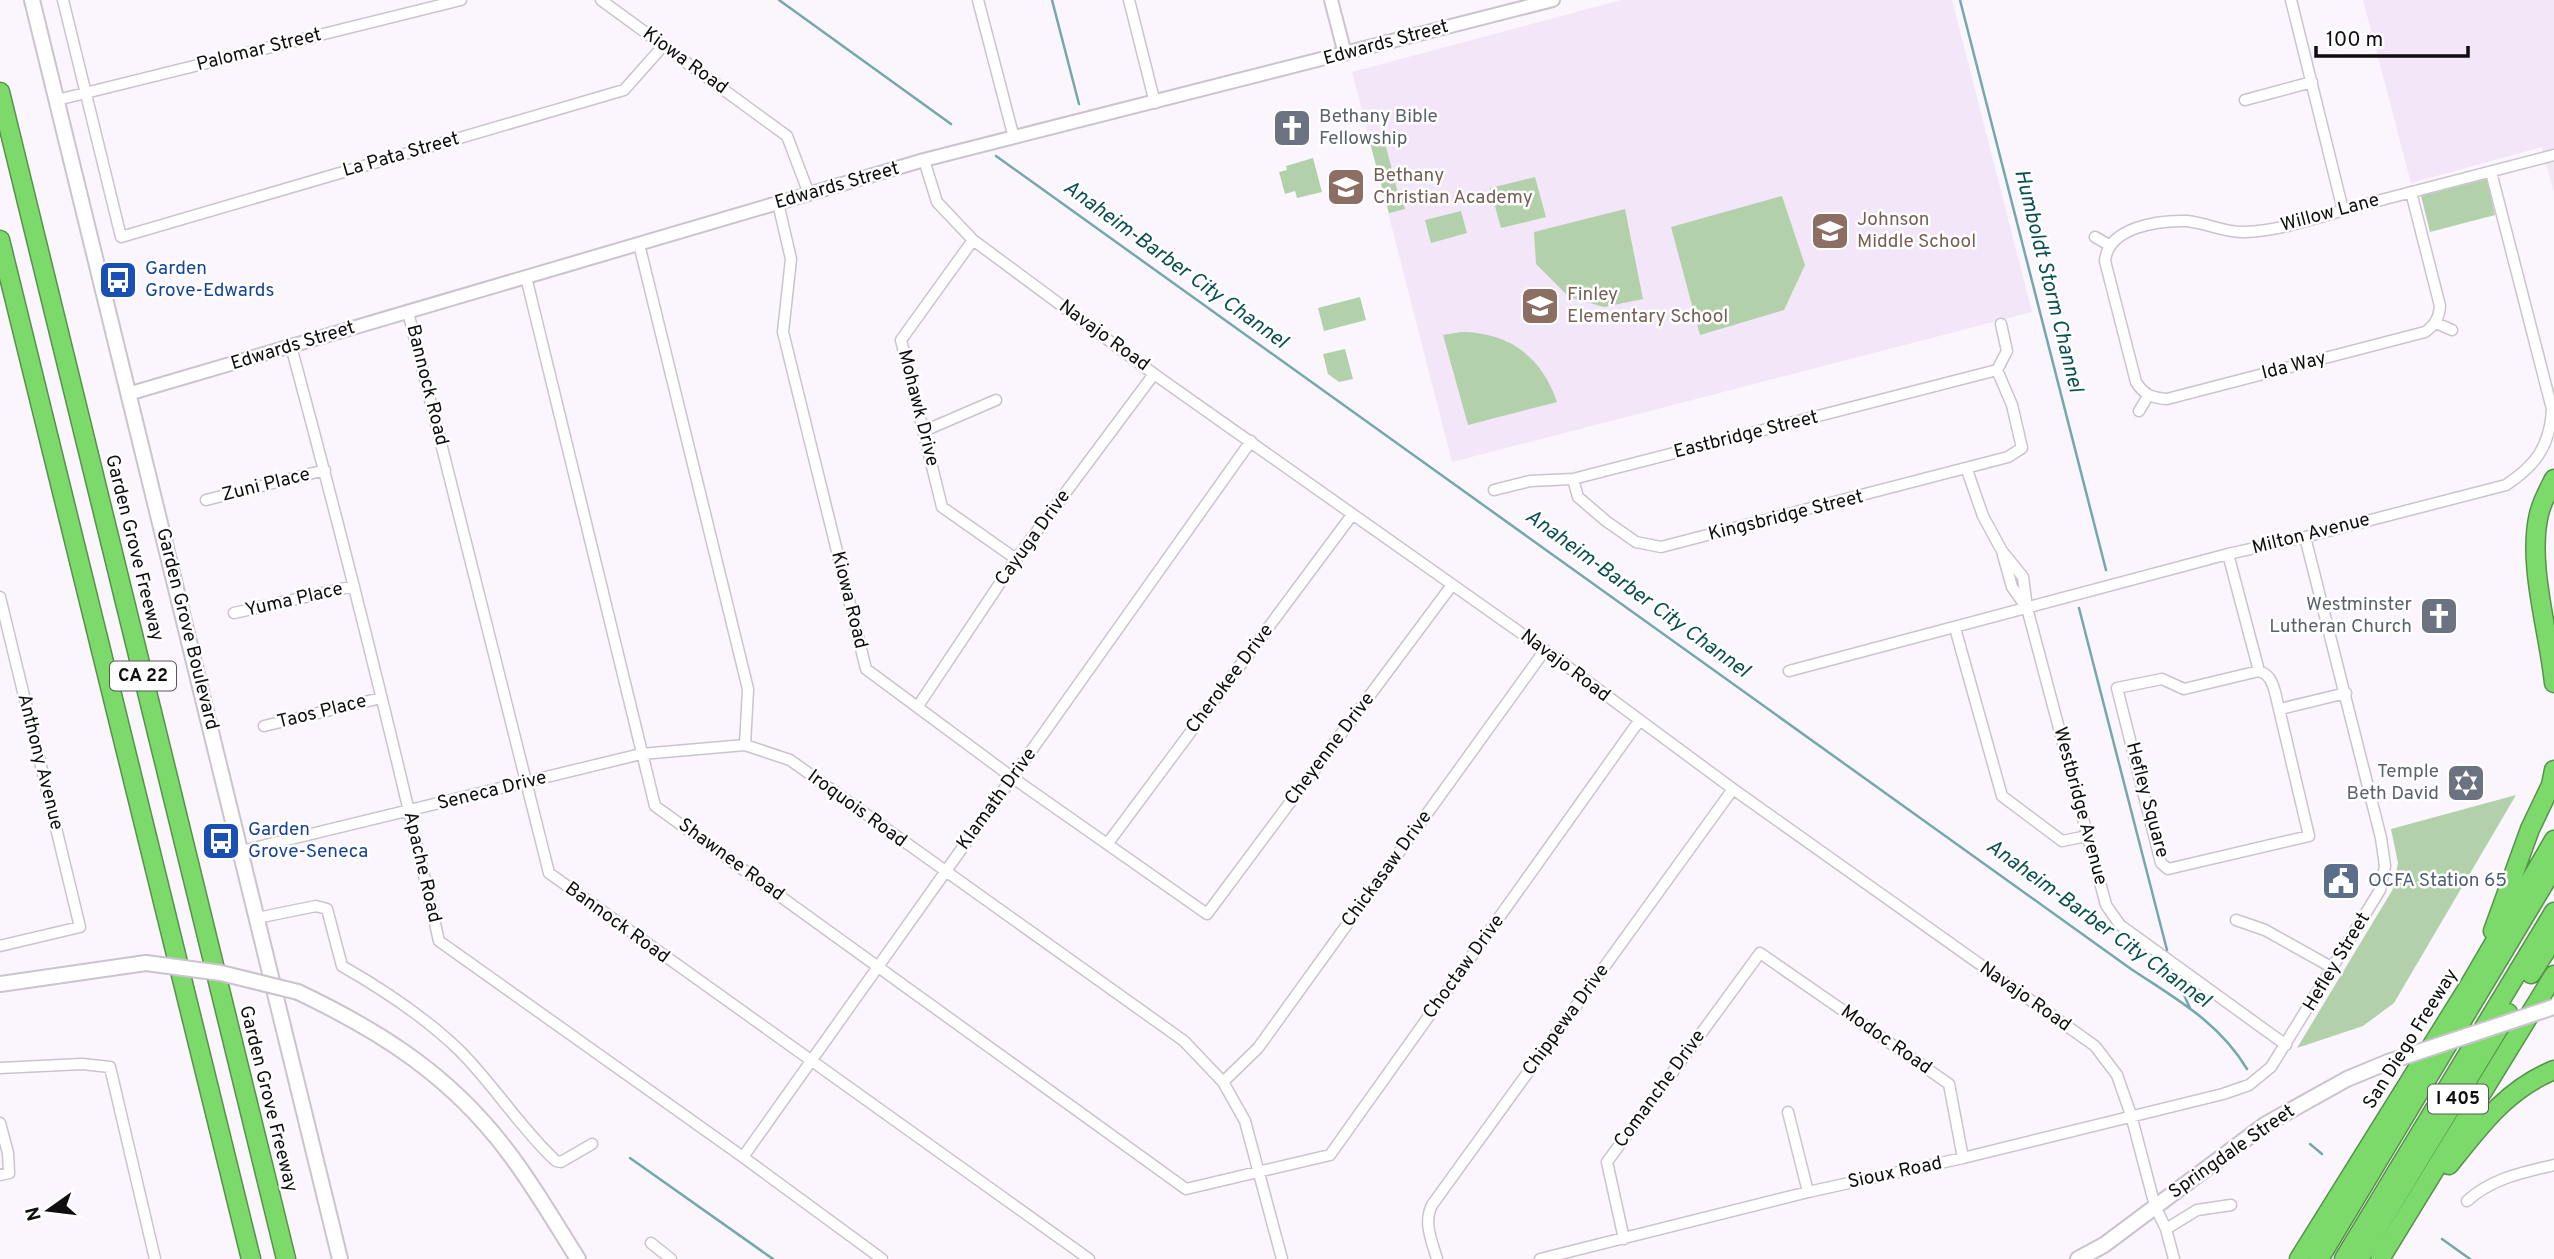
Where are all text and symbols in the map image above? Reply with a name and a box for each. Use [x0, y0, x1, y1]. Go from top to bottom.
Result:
scale bar [2316, 14, 2468, 58]
street label: Edwards Street [1321, 15, 1451, 71]
street label: Kiowa Road [638, 22, 732, 100]
street label: Palomar Street [194, 23, 324, 77]
text: 100 m [2326, 27, 2383, 54]
place label: Bethany Bible Fellowship [1319, 105, 1438, 151]
church icon: Bethany Bible Fellowship [1271, 107, 1313, 149]
street label: La Pata Street [340, 127, 462, 183]
street label: Edwards Street [772, 157, 902, 215]
place label: Bethany Christian Academy [1373, 164, 1533, 210]
school or university icon: Bethany Christian Academy [1325, 166, 1367, 208]
water label: Humboldt Storm Channel [2007, 167, 2089, 397]
water label: Anaheim-Barber City Channel [1057, 174, 1294, 357]
street label: Willow Lane [2278, 188, 2382, 238]
place label: Johnson Middle School [1857, 208, 1976, 254]
school or university icon: Johnson Middle School [1809, 210, 1851, 252]
place label: Garden Grove-Edwards [145, 257, 274, 303]
bus stop icon: Garden Grove-Edwards [97, 259, 139, 301]
place label: Finley Elementary School [1567, 283, 1728, 329]
school or university icon: Finley Elementary School [1519, 285, 1561, 327]
street label: Navajo Road [1054, 295, 1154, 377]
street label: Edwards Street [228, 316, 358, 376]
street label: Bannock Road [400, 322, 454, 448]
street label: Ida Way [2259, 346, 2329, 386]
street label: Mohawk Drive [892, 347, 944, 469]
street label: Eastbridge Street [1671, 405, 1821, 465]
street label: Garden Grove Freeway [99, 452, 169, 644]
street label: Zuni Place [219, 462, 313, 508]
street label: Cayuga Drive [990, 485, 1076, 591]
street label: Kingsbridge Street [1706, 485, 1866, 547]
water label: Anaheim-Barber City Channel [1519, 503, 1756, 686]
street label: Milton Avenue [2250, 508, 2372, 560]
street label: Garden Grove Boulevard [150, 526, 224, 732]
street label: Kiowa Road [825, 549, 873, 651]
street label: Yuma Place [243, 577, 345, 623]
place label: Westminster Lutheran Church [2269, 593, 2413, 639]
church icon: Westminster Lutheran Church [2418, 595, 2460, 637]
street label: Cherokee Drive [1181, 619, 1279, 739]
street label: Navajo Road [1515, 624, 1615, 708]
road number: CA 22 [110, 662, 176, 690]
street label: Cheyenne Drive [1280, 688, 1380, 810]
street label: Taos Place [275, 689, 369, 735]
street label: Anthony Avenue [11, 691, 69, 833]
street label: Westbridge Avenue [2047, 724, 2113, 888]
street label: Hefley Square [2120, 740, 2174, 860]
street label: Klamath Drive [952, 743, 1042, 855]
place label: Temple Beth David [2347, 760, 2439, 806]
synagogue icon: Temple Beth David [2445, 762, 2487, 804]
street label: Iroquois Road [803, 765, 911, 853]
street label: Seneca Drive [435, 766, 549, 816]
street label: Chickasaw Drive [1337, 806, 1437, 932]
street label: Apache Road [398, 809, 446, 925]
street label: Shawnee Road [673, 813, 789, 907]
place label: Garden Grove-Seneca [248, 818, 368, 864]
bus stop icon: Garden Grove-Seneca [200, 820, 242, 862]
water label: Anaheim-Barber City Channel [1980, 833, 2217, 1016]
public building icon: OCFA Station 65 [2320, 860, 2362, 902]
place label: OCFA Station 65 [2368, 869, 2507, 893]
street label: Bannock Road [560, 877, 674, 969]
street label: Hefley Street [2298, 908, 2376, 1016]
street label: Choctaw Drive [1418, 910, 1510, 1024]
street label: Navajo Road [1974, 957, 2076, 1037]
street label: Chippewa Drive [1517, 959, 1615, 1081]
street label: San Diego Freeway [2358, 964, 2464, 1114]
street label: Modoc Road [1836, 1000, 1936, 1080]
street label: Garden Grove Freeway [233, 1003, 303, 1195]
street label: Comanche Drive [1609, 1025, 1711, 1153]
road number: I 405 [2428, 1084, 2488, 1114]
street label: Springdale Street [2164, 1100, 2300, 1204]
street label: Sioux Road [1846, 1151, 1944, 1195]
north arrow [14, 1175, 84, 1245]
text: N [21, 1204, 48, 1223]

